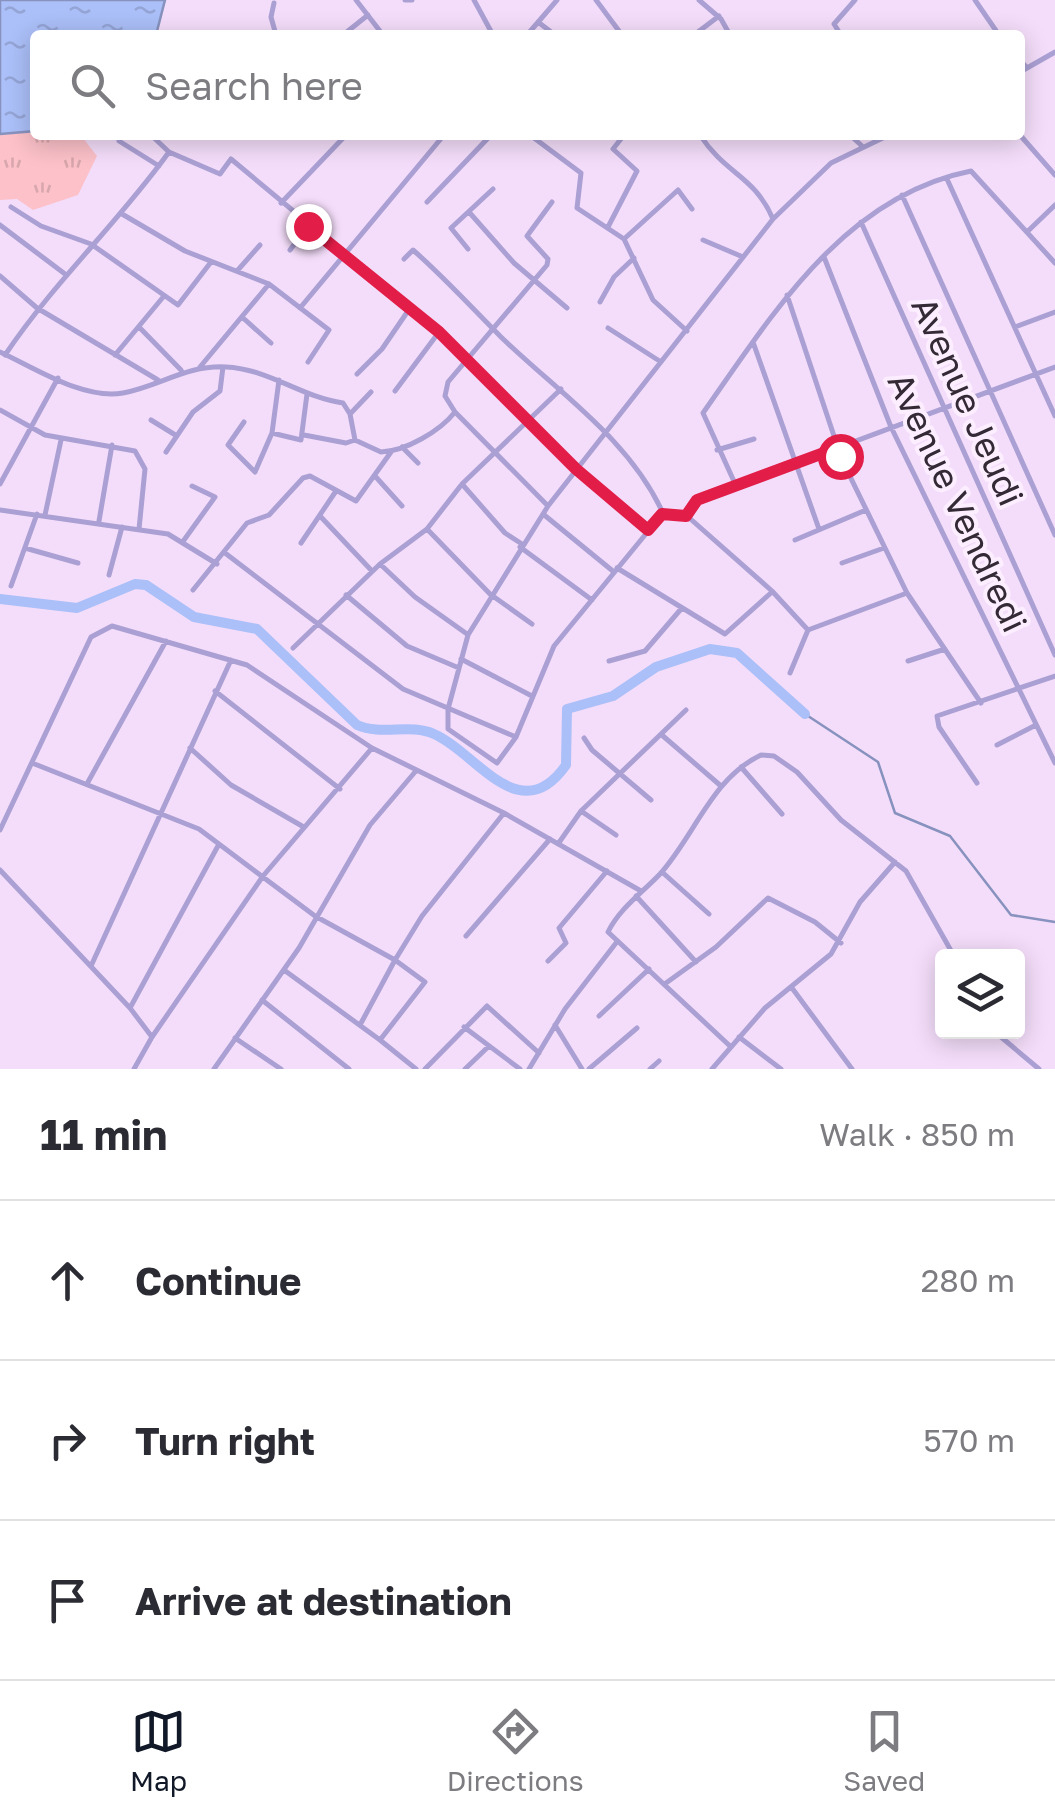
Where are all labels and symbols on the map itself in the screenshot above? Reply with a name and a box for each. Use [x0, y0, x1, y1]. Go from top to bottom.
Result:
route end [286, 204, 332, 250]
street label: Avenue Jeudi [903, 290, 1033, 512]
street label: Avenue Vendredi [879, 366, 1037, 638]
route start [818, 434, 864, 480]

